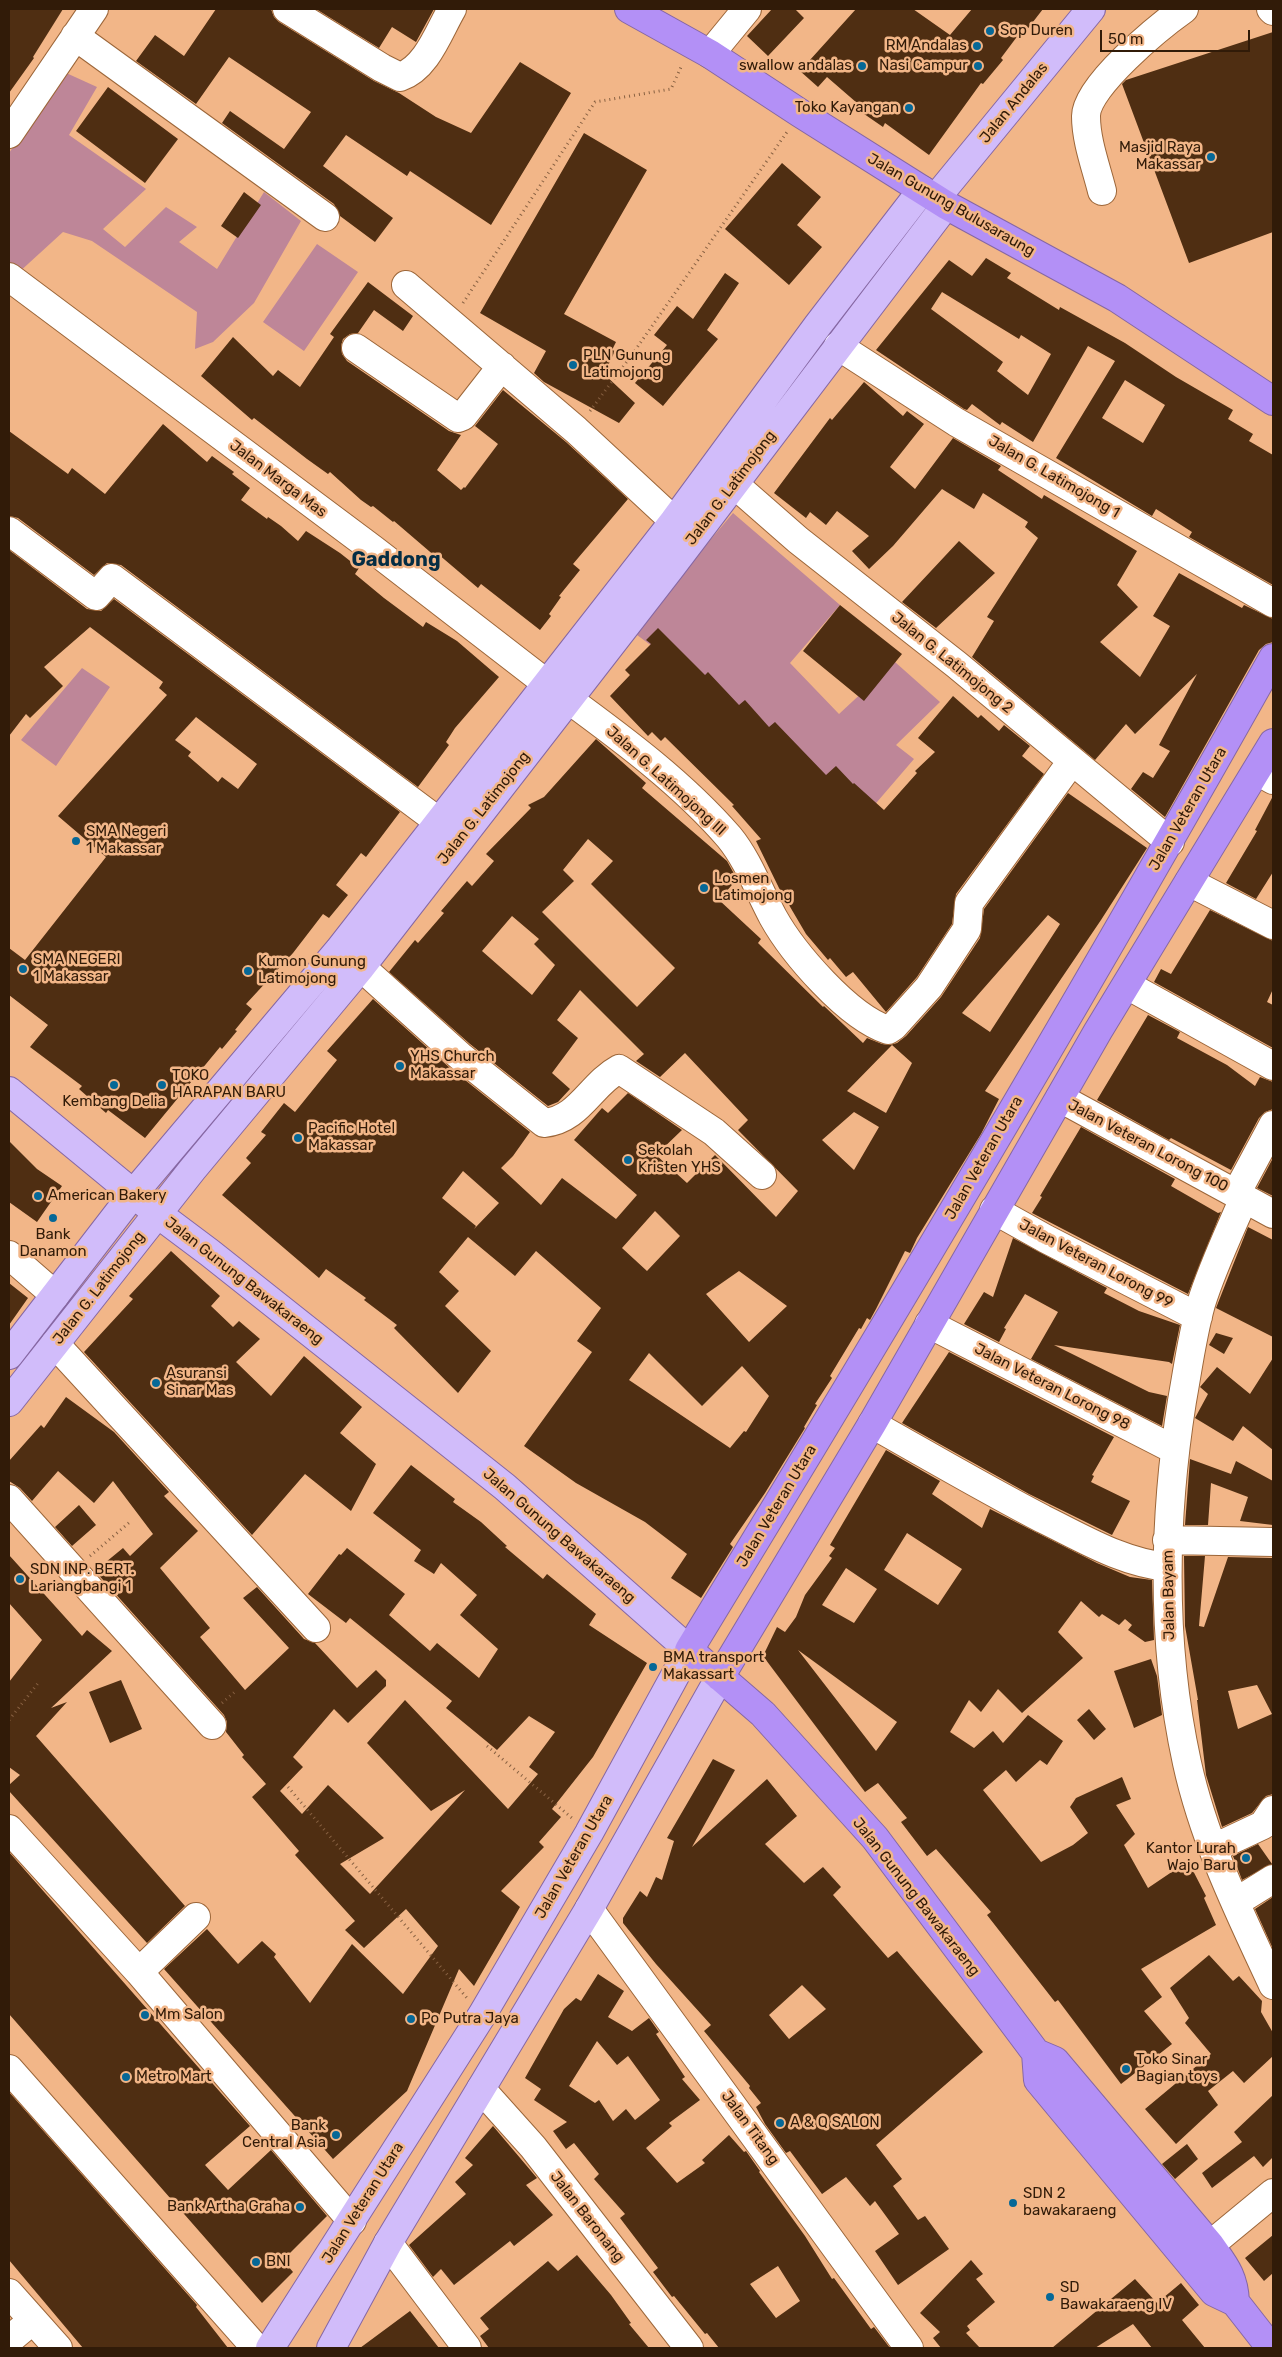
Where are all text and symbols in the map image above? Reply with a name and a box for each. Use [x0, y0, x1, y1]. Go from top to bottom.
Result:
scale bar [1102, 20, 1252, 52]
place label: Sop Duren [1000, 22, 1073, 40]
marker: Sop Duren [984, 25, 996, 37]
text: 50 m [1108, 30, 1143, 48]
place label: RM Andalas [886, 37, 967, 55]
marker: RM Andalas [971, 40, 983, 52]
place label: swallow andalas [739, 57, 852, 75]
place label: Nasi Campur [879, 57, 968, 75]
street label: Jalan Andalas [976, 59, 1052, 147]
marker: swallow andalas [856, 60, 868, 72]
marker: Nasi Campur [972, 60, 984, 72]
place label: Toko Kayangan [795, 99, 899, 117]
marker: Toko Kayangan [903, 102, 915, 114]
place label: Masjid Raya Makassar [1119, 139, 1201, 174]
street label: Jalan Gunung Bulusaraung [864, 150, 1038, 260]
marker: Masjid Raya Makassar [1205, 151, 1217, 163]
place label: PLN Gunung Latimojong [583, 347, 671, 382]
marker: PLN Gunung Latimojong [567, 359, 579, 371]
street label: Jalan G. Latimojong [682, 427, 780, 549]
street label: Jalan G. Latimojong 1 [985, 432, 1123, 522]
street label: Jalan Marga Mas [226, 437, 330, 521]
district label: Gaddong [351, 548, 441, 572]
street label: Jalan G. Latimojong 2 [888, 609, 1016, 717]
street label: Jalan G. Latimojong III [603, 723, 729, 839]
street label: Jalan Veteran Utara [1145, 744, 1231, 874]
street label: Jalan G. Latimojong [434, 748, 534, 868]
place label: SMA Negeri 1 Makassar [86, 823, 166, 858]
marker: SMA Negeri 1 Makassar [70, 835, 82, 847]
place label: Losmen Latimojong [714, 870, 793, 905]
marker: Losmen Latimojong [698, 882, 710, 894]
place label: SMA NEGERI 1 Makassar [33, 951, 121, 986]
place label: Kumon Gunung Latimojong [258, 953, 366, 988]
marker: SMA NEGERI 1 Makassar [17, 963, 29, 975]
marker: Kumon Gunung Latimojong [242, 965, 254, 977]
place label: YHS Church Makassar [410, 1048, 495, 1083]
marker: YHS Church Makassar [394, 1060, 406, 1072]
place label: TOKO HARAPAN BARU [172, 1067, 286, 1102]
marker: Kembang Delia [108, 1079, 120, 1091]
marker: TOKO HARAPAN BARU [156, 1079, 168, 1091]
place label: Kembang Delia [62, 1093, 166, 1111]
street label: Jalan Veteran Utara [941, 1093, 1027, 1223]
street label: Jalan Veteran Lorong 100 [1065, 1096, 1231, 1196]
place label: Pacific Hotel Makassar [308, 1120, 395, 1155]
marker: Pacific Hotel Makassar [292, 1132, 304, 1144]
place label: Sekolah Kristen YHS [638, 1142, 721, 1177]
marker: Sekolah Kristen YHS [622, 1154, 634, 1166]
place label: American Bakery [48, 1187, 166, 1205]
marker: American Bakery [32, 1190, 44, 1202]
marker: Bank Danamon [47, 1212, 59, 1224]
street label: Jalan Gunung Bawakaraeng [161, 1214, 327, 1348]
street label: Jalan Veteran Lorong 99 [1016, 1216, 1176, 1312]
place label: Bank Danamon [19, 1226, 87, 1261]
street label: Jalan G. Latimojong [49, 1228, 149, 1348]
street label: Jalan Veteran Lorong 98 [971, 1340, 1133, 1434]
place label: Asuransi Sinar Mas [166, 1365, 234, 1400]
marker: Asuransi Sinar Mas [150, 1377, 162, 1389]
street label: Jalan Veteran Utara [733, 1442, 821, 1570]
street label: Jalan Gunung Bawakaraeng [479, 1465, 639, 1607]
street label: Jalan Bayam [1159, 1550, 1179, 1640]
place label: SDN INP. BERT. Lariangbangi 1 [30, 1561, 135, 1596]
marker: SDN INP. BERT. Lariangbangi 1 [14, 1573, 26, 1585]
place label: BMA transport Makassart [663, 1649, 764, 1684]
marker: BMA transport Makassart [647, 1661, 659, 1673]
street label: Jalan Veteran Utara [531, 1792, 617, 1922]
street label: Jalan Gunung Bawakaraeng [849, 1814, 983, 1980]
place label: Kantor Lurah Wajo Baru [1146, 1840, 1236, 1875]
marker: Kantor Lurah Wajo Baru [1240, 1852, 1252, 1864]
place label: Mm Salon [155, 2006, 223, 2024]
marker: Mm Salon [139, 2009, 151, 2021]
place label: Po Putra Jaya [421, 2010, 519, 2028]
marker: Po Putra Jaya [405, 2013, 417, 2025]
place label: Toko Sinar Bagian toys [1136, 2051, 1218, 2086]
marker: Toko Sinar Bagian toys [1120, 2063, 1132, 2075]
place label: Metro Mart [136, 2068, 212, 2086]
marker: Metro Mart [120, 2071, 132, 2083]
street label: Jalan Titang [717, 2088, 783, 2168]
place label: A & Q SALON [790, 2114, 880, 2132]
place label: Bank Central Asia [242, 2117, 326, 2152]
marker: A & Q SALON [774, 2117, 786, 2129]
marker: Bank Central Asia [330, 2129, 342, 2141]
street label: Jalan Veteran Utara [318, 2139, 408, 2267]
street label: Jalan Baronang [546, 2168, 628, 2266]
place label: SDN 2 bawakaraeng [1023, 2185, 1116, 2220]
marker: SDN 2 bawakaraeng [1007, 2197, 1019, 2209]
place label: Bank Artha Graha [167, 2198, 290, 2216]
marker: Bank Artha Graha [294, 2201, 306, 2213]
place label: BNI [266, 2253, 291, 2271]
marker: BNI [250, 2256, 262, 2268]
place label: SD Bawakaraeng IV [1060, 2279, 1172, 2314]
marker: SD Bawakaraeng IV [1044, 2291, 1056, 2303]

